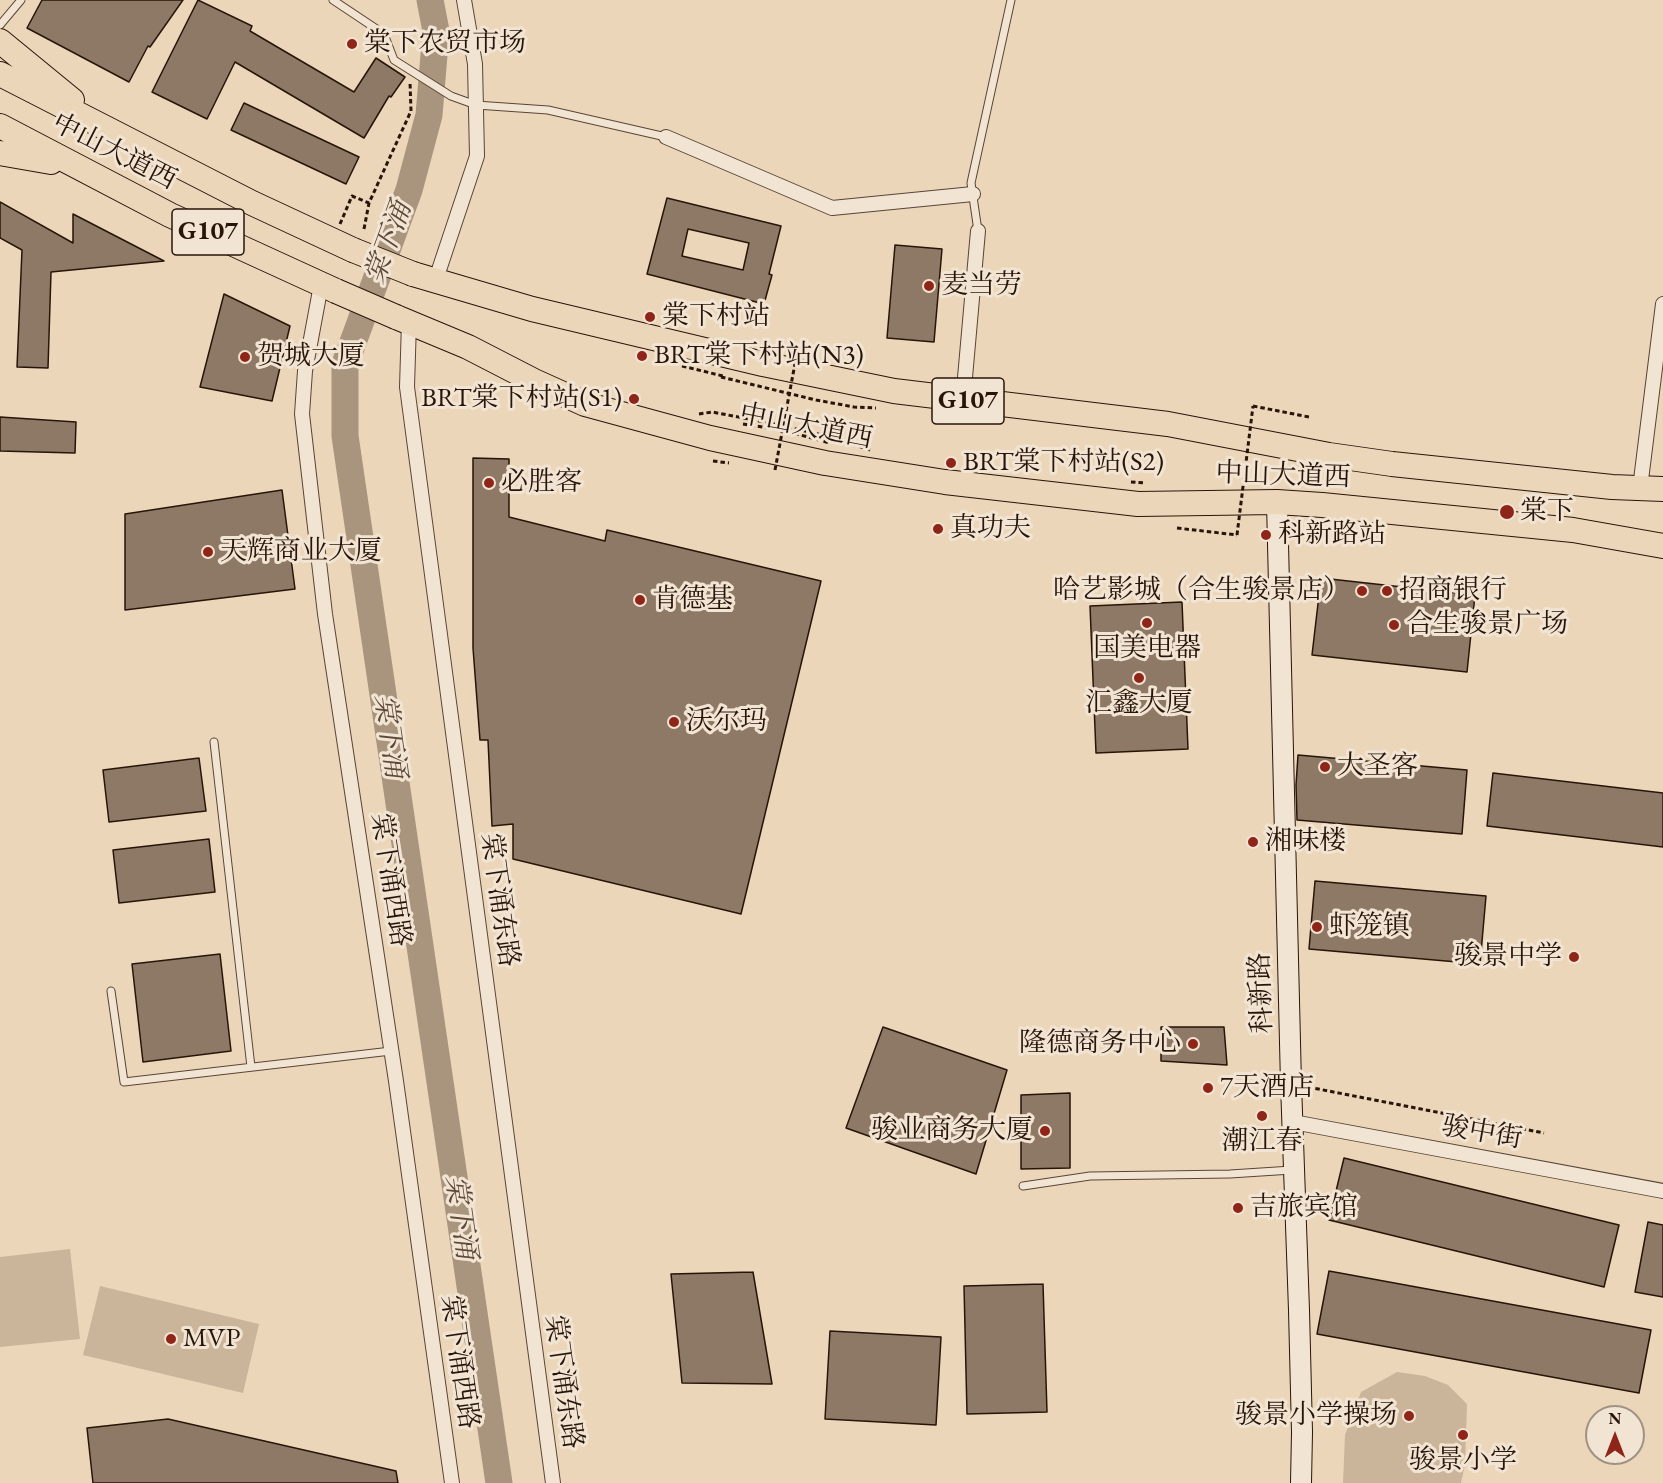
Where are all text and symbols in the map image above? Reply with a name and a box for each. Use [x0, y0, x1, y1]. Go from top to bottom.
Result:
place label: 棠下农贸市场 [364, 28, 526, 60]
marker: 棠下农贸市场 [345, 37, 359, 51]
street label: 中山大道西 [47, 107, 181, 197]
water label: 棠下涌 [359, 198, 419, 288]
road number: G107 [172, 209, 244, 255]
place label: 麦当劳 [941, 270, 1022, 302]
marker: 麦当劳 [922, 279, 936, 293]
place label: 棠下村站 [662, 301, 770, 333]
marker: 棠下村站 [643, 310, 657, 324]
place label: BRT棠下村站(N3) [654, 340, 864, 372]
place label: 贺城大厦 [257, 341, 365, 373]
marker: BRT棠下村站(N3) [635, 349, 649, 363]
marker: 贺城大厦 [238, 350, 252, 364]
road number: G107 [932, 378, 1004, 424]
place label: BRT棠下村站(S1) [421, 383, 622, 415]
marker: BRT棠下村站(S1) [627, 392, 641, 406]
street label: 中山大道西 [737, 398, 875, 456]
place label: BRT棠下村站(S2) [963, 447, 1164, 479]
marker: BRT棠下村站(S2) [944, 456, 958, 470]
street label: 中山大道西 [1215, 457, 1351, 495]
place label: 必胜客 [501, 467, 582, 499]
marker: 必胜客 [482, 476, 496, 490]
place label: 棠下 [1520, 496, 1574, 528]
marker: 棠下 [1498, 503, 1516, 521]
place label: 真功夫 [950, 513, 1031, 545]
place label: 科新路站 [1278, 519, 1386, 551]
marker: 真功夫 [931, 522, 945, 536]
marker: 科新路站 [1259, 528, 1273, 542]
place label: 天辉商业大厦 [220, 536, 382, 568]
marker: 天辉商业大厦 [201, 545, 215, 559]
place label: 哈艺影城（合生骏景店） [1053, 575, 1350, 607]
place label: 招商银行 [1399, 575, 1507, 607]
place label: 肯德基 [652, 584, 733, 616]
marker: 哈艺影城（合生骏景店） [1355, 584, 1369, 598]
marker: 招商银行 [1380, 584, 1394, 598]
marker: 肯德基 [633, 593, 647, 607]
place label: 合生骏景广场 [1406, 609, 1568, 641]
marker: 国美电器 [1140, 616, 1154, 630]
marker: 合生骏景广场 [1387, 618, 1401, 632]
place label: 国美电器 [1093, 633, 1201, 665]
marker: 汇鑫大厦 [1132, 671, 1146, 685]
place label: 汇鑫大厦 [1085, 688, 1193, 720]
water label: 棠下涌 [367, 692, 411, 780]
place label: 沃尔玛 [686, 706, 767, 738]
marker: 沃尔玛 [667, 715, 681, 729]
place label: 大圣客 [1337, 751, 1418, 783]
marker: 大圣客 [1318, 760, 1332, 774]
street label: 棠下涌西路 [363, 811, 417, 949]
place label: 湘味楼 [1265, 826, 1346, 858]
street label: 棠下涌东路 [474, 831, 524, 969]
marker: 湘味楼 [1246, 835, 1260, 849]
place label: 虾笼镇 [1329, 911, 1410, 943]
marker: 虾笼镇 [1310, 920, 1324, 934]
place label: 骏景中学 [1454, 941, 1562, 973]
marker: 骏景中学 [1567, 950, 1581, 964]
street label: 科新路 [1244, 952, 1280, 1034]
place label: 隆德商务中心 [1019, 1028, 1181, 1060]
marker: 隆德商务中心 [1186, 1037, 1200, 1051]
place label: 7天酒店 [1220, 1072, 1314, 1104]
marker: 7天酒店 [1201, 1081, 1215, 1095]
marker: 潮江春 [1255, 1109, 1269, 1123]
street label: 骏中街 [1439, 1110, 1525, 1156]
place label: 骏业商务大厦 [871, 1115, 1033, 1147]
marker: 骏业商务大厦 [1038, 1124, 1052, 1138]
place label: 潮江春 [1222, 1126, 1302, 1158]
water label: 棠下涌 [438, 1173, 482, 1261]
place label: 吉旅宾馆 [1250, 1192, 1358, 1224]
marker: 吉旅宾馆 [1231, 1201, 1245, 1215]
street label: 棠下涌西路 [434, 1293, 484, 1431]
street label: 棠下涌东路 [538, 1313, 588, 1451]
place label: MVP [183, 1323, 240, 1355]
marker: MVP [164, 1332, 178, 1346]
place label: 骏景小学操场 [1235, 1400, 1397, 1432]
north arrow [1585, 1405, 1645, 1465]
text: N [1609, 1408, 1621, 1429]
marker: 骏景小学操场 [1402, 1409, 1416, 1423]
marker: 骏景小学 [1456, 1428, 1470, 1442]
place label: 骏景小学 [1409, 1445, 1517, 1477]

